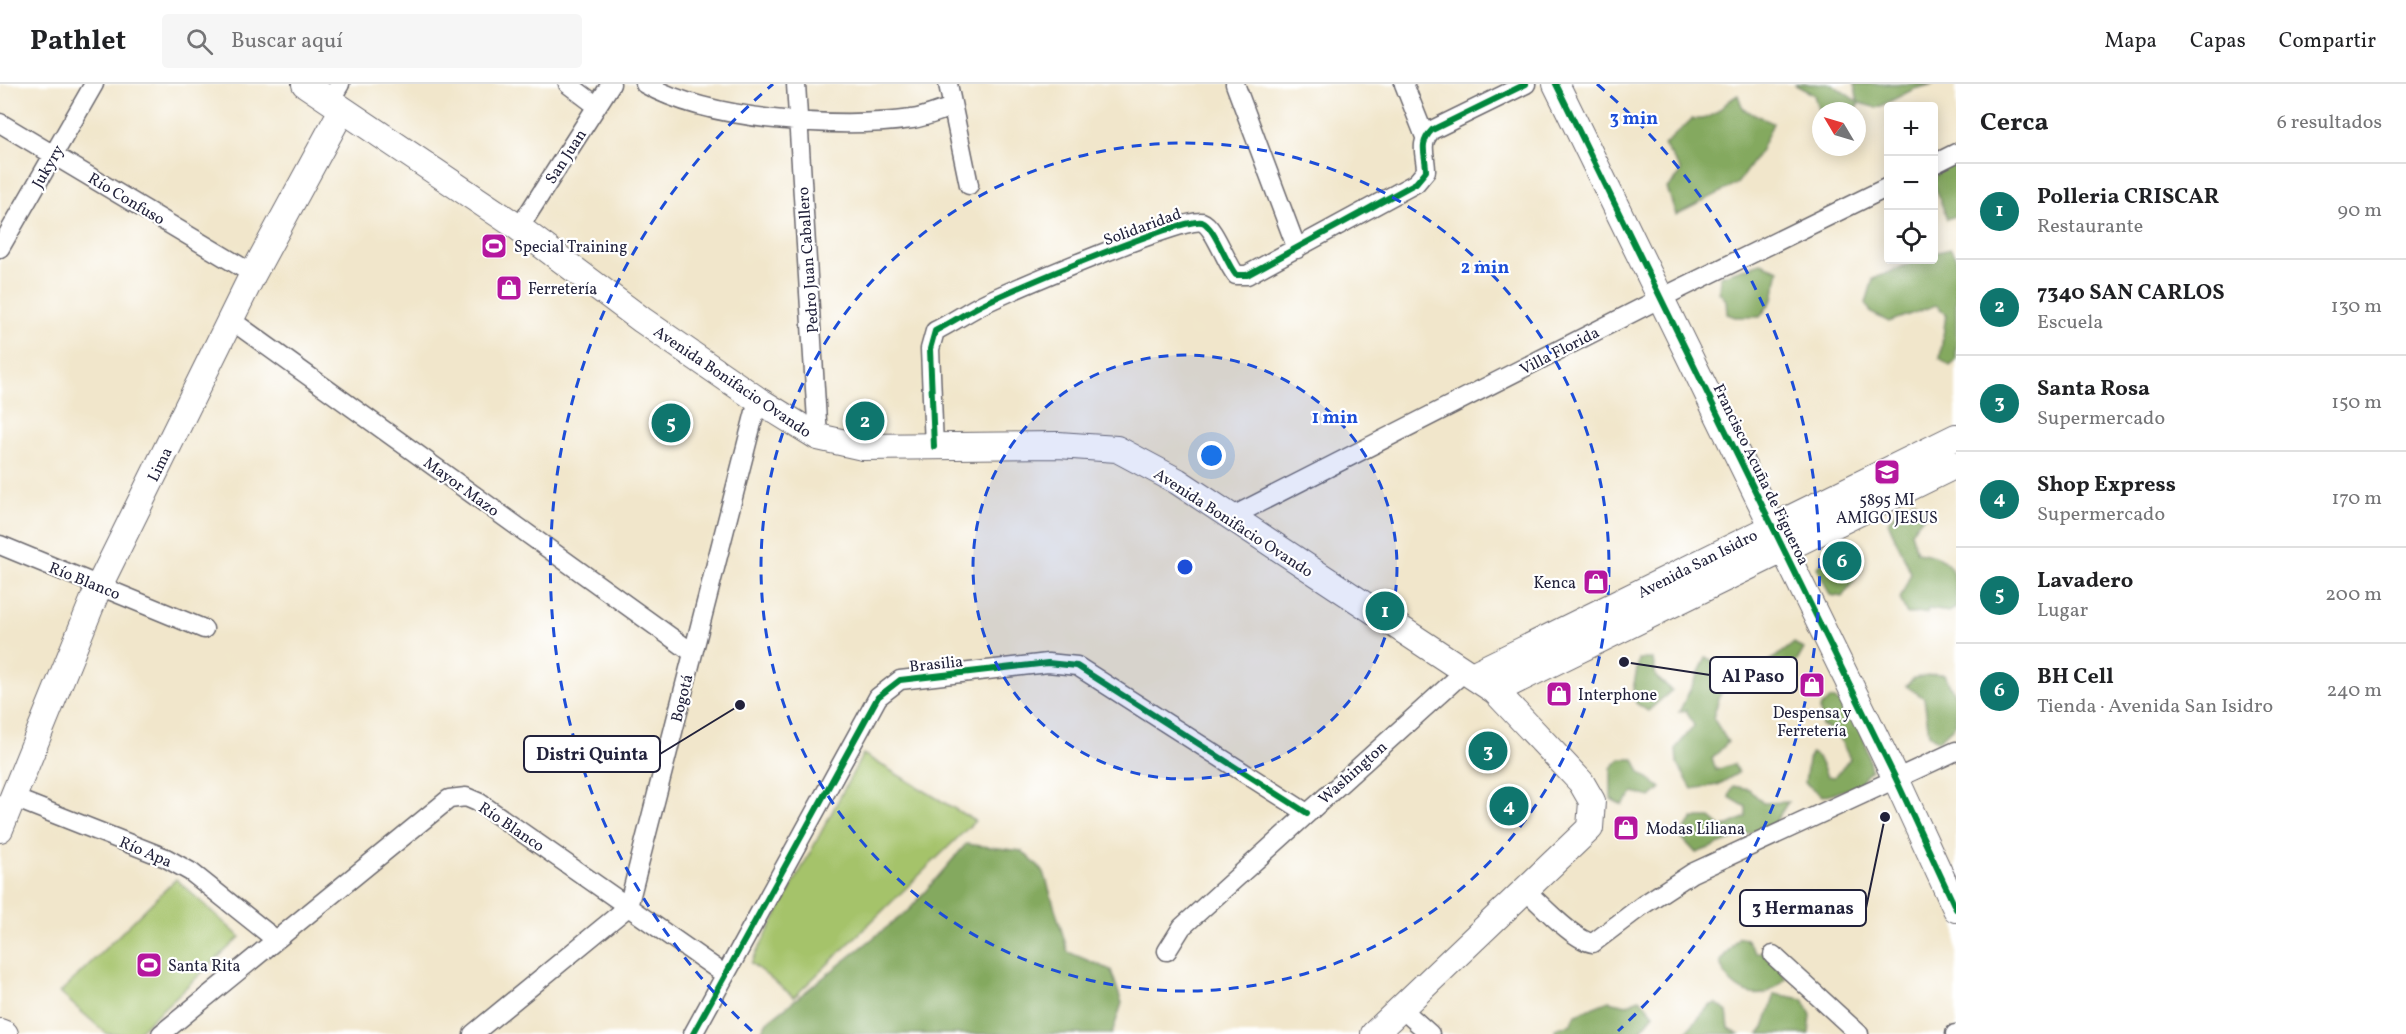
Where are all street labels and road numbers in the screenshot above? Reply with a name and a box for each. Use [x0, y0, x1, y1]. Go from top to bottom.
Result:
street label: San Juan [541, 125, 593, 189]
street label: Jukyry [27, 141, 70, 193]
street label: Río Confuso [84, 168, 168, 231]
street label: Pedro Juan Caballero [793, 186, 825, 334]
street label: Solidaridad [1101, 204, 1185, 252]
street label: Avenida Bonifacio Ovando [649, 322, 815, 444]
street label: Villa Florida [1516, 322, 1603, 381]
street label: Francisco Acuña de Figueroa [1707, 380, 1814, 569]
street label: Lima [143, 444, 179, 486]
street label: Mayor Mazo [418, 453, 503, 523]
street label: Avenida Bonifacio Ovando [1149, 464, 1317, 584]
street label: Avenida San Isidro [1634, 525, 1762, 605]
street label: Río Blanco [45, 558, 123, 606]
street label: Brasilia [908, 651, 964, 679]
street label: Bogotá [666, 672, 700, 725]
street label: Washington [1314, 737, 1392, 810]
street label: Río Blanco [473, 797, 548, 858]
street label: Río Apa [115, 832, 175, 874]

